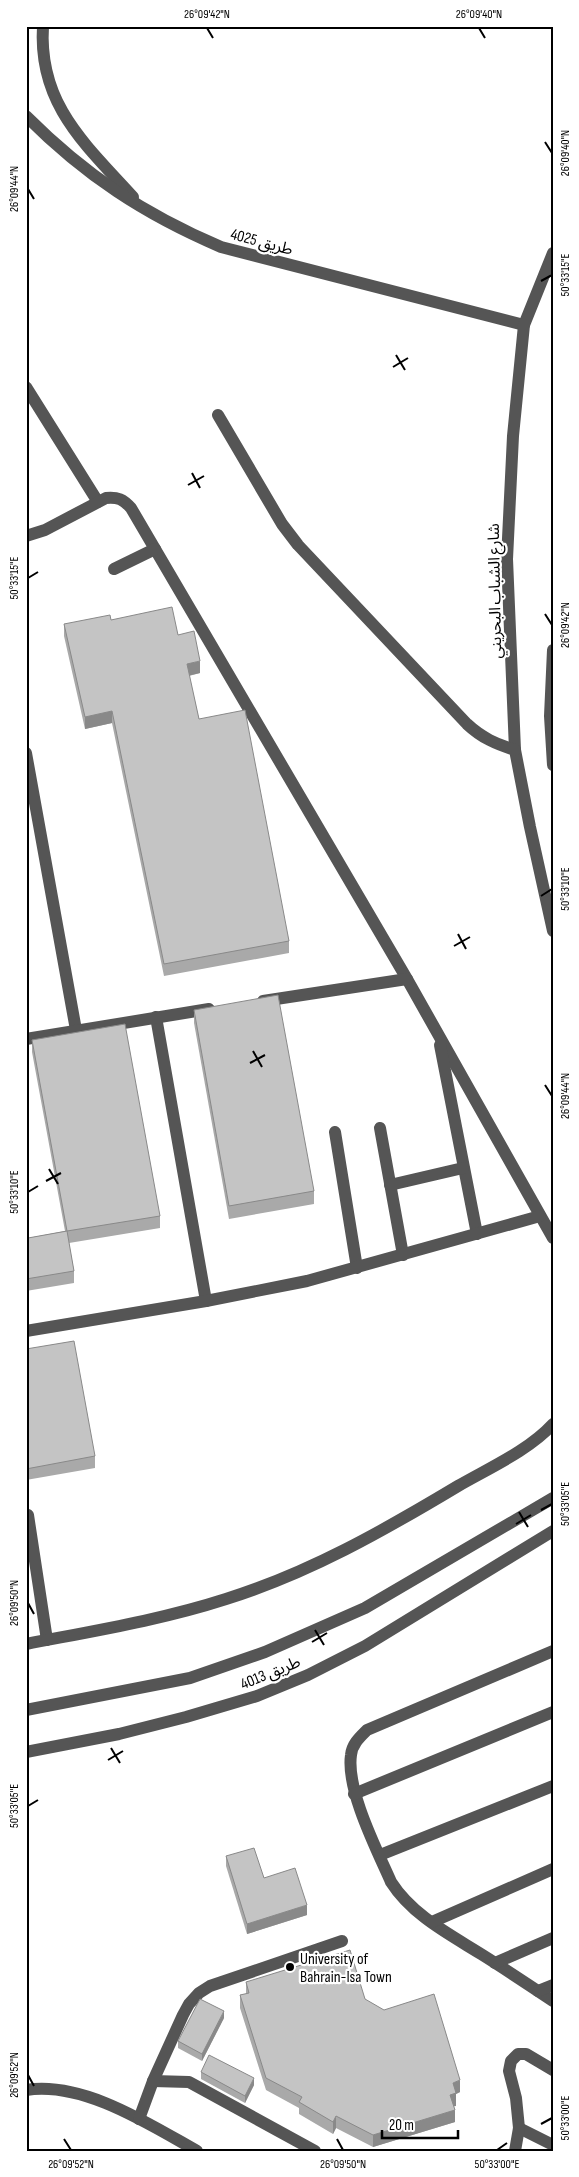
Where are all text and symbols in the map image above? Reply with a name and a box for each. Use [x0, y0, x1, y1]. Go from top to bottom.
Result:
text: 26°09'42"N [184, 7, 230, 22]
text: 26°09'40"N [456, 7, 502, 22]
text: 26°09'40"N [558, 130, 573, 176]
text: 26°09'44"N [7, 166, 22, 212]
street label: طريق 4025 [228, 225, 295, 260]
text: 50°33'15"E [558, 253, 573, 297]
street label: شارع الشباب البحريني [485, 523, 508, 659]
text: 50°33'15"E [7, 556, 22, 600]
text: 26°09'42"N [558, 602, 573, 648]
text: 50°33'10"E [558, 867, 573, 911]
text: 26°09'44"N [558, 1073, 573, 1119]
text: 50°33'10"E [7, 1170, 22, 1214]
text: 50°33'05"E [558, 1482, 573, 1526]
text: 26°09'50"N [7, 1580, 22, 1626]
street label: طريق 4013 [238, 1653, 304, 1694]
text: 50°33'05"E [7, 1784, 22, 1828]
place label: University of Bahrain-Isa Town [300, 1950, 392, 1987]
marker: University of Bahrain-Isa Town [284, 1961, 296, 1973]
text: 26°09'52"N [7, 2052, 22, 2098]
text: 50°33'00"E [558, 2096, 573, 2140]
scale bar [382, 2107, 458, 2139]
text: 20 m [389, 2116, 414, 2135]
text: 26°09'52"N [48, 2157, 94, 2172]
text: 26°09'50"N [320, 2157, 366, 2172]
text: 50°33'00"E [475, 2157, 519, 2172]

